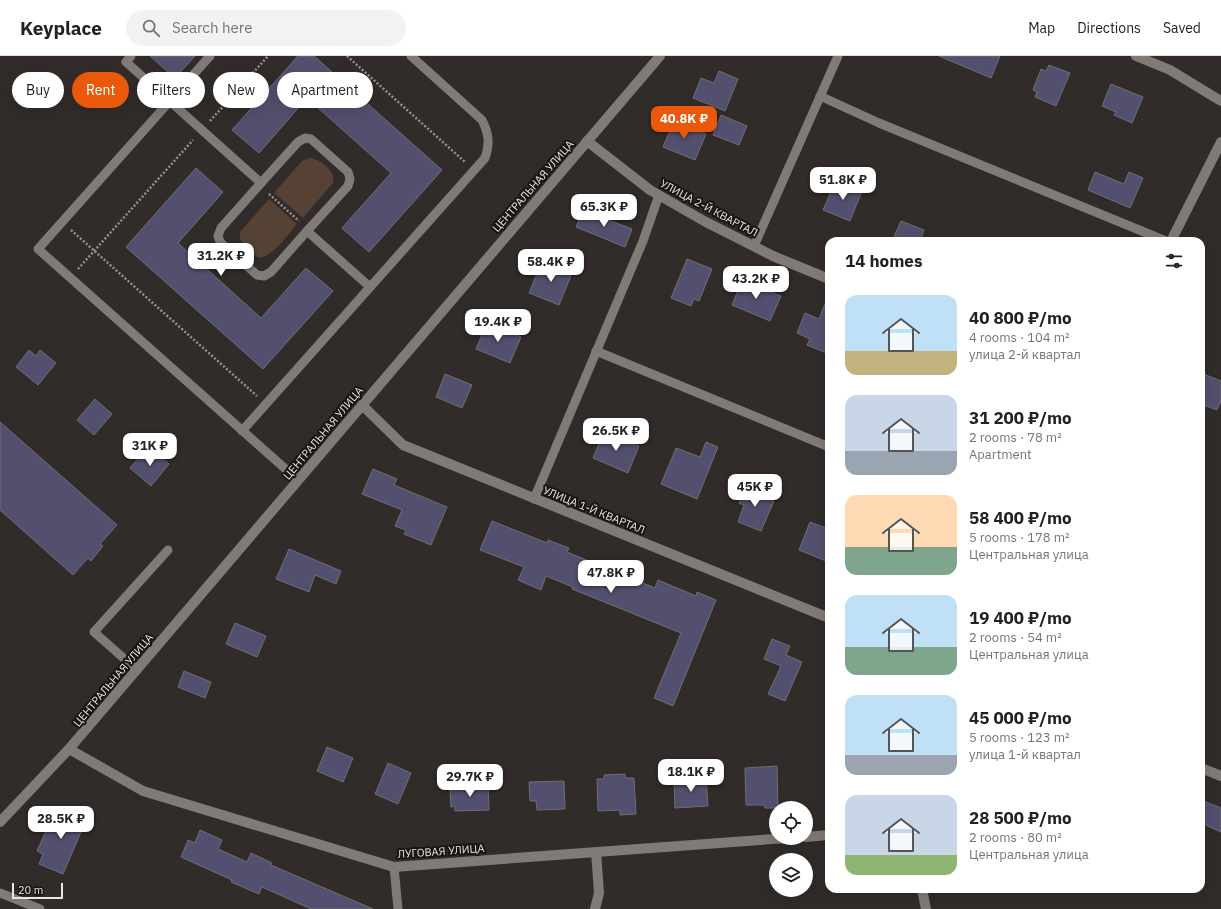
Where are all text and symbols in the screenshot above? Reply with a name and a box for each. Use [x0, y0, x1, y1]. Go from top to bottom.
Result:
search box [126, 10, 406, 46]
text: Keyplace [20, 16, 102, 40]
icon: search [140, 17, 162, 39]
text: Search here [172, 18, 252, 37]
text: Map [1028, 19, 1055, 37]
text: Directions [1077, 19, 1141, 37]
text: Saved [1163, 19, 1201, 37]
chip: Buy [12, 72, 64, 108]
chip: Rent [72, 72, 129, 108]
chip: Filters [137, 72, 205, 108]
chip: New [213, 72, 269, 108]
chip: Apartment [277, 72, 373, 108]
pin: 40.8K ₽ [647, 106, 721, 140]
text: 40.8K ₽ [660, 110, 708, 127]
street label: ЦЕНТРАЛЬНАЯ УЛИЦА [489, 137, 577, 235]
pin: 51.8K ₽ [806, 167, 880, 201]
text: 51.8K ₽ [819, 171, 867, 188]
street label: УЛИЦА 2-Й КВАРТАЛ [658, 176, 760, 240]
pin: 65.3K ₽ [567, 194, 641, 228]
text: 65.3K ₽ [580, 198, 628, 215]
pin: 31.2K ₽ [184, 243, 258, 277]
text: 31.2K ₽ [197, 247, 245, 264]
pin: 58.4K ₽ [514, 249, 588, 283]
text: 14 homes [845, 250, 922, 272]
icon: filters [1163, 250, 1185, 272]
text: 58.4K ₽ [527, 253, 575, 270]
pin: 43.2K ₽ [719, 266, 793, 300]
text: 43.2K ₽ [732, 270, 780, 287]
text: 40 800 ₽/mo [969, 307, 1072, 329]
pin: 19.4K ₽ [461, 309, 535, 343]
icon: home [877, 311, 925, 359]
text: 19.4K ₽ [474, 313, 522, 330]
text: 4 rooms · 104 m² [969, 329, 1070, 346]
text: улица 2-й квартал [969, 346, 1081, 363]
street label: ЦЕНТРАЛЬНАЯ УЛИЦА [280, 384, 366, 482]
text: 31 200 ₽/mo [969, 407, 1072, 429]
icon: home [877, 411, 925, 459]
pin: 26.5K ₽ [579, 418, 653, 452]
text: 26.5K ₽ [592, 422, 640, 439]
text: 2 rooms · 78 m² [969, 429, 1062, 446]
pin: 31K ₽ [122, 433, 178, 467]
text: 31K ₽ [132, 437, 168, 454]
text: Apartment [969, 446, 1032, 463]
pin: 45K ₽ [727, 474, 783, 508]
text: 45K ₽ [737, 478, 773, 495]
street label: УЛИЦА 1-Й КВАРТАЛ [541, 483, 647, 537]
text: 58 400 ₽/mo [969, 507, 1072, 529]
icon: home [877, 511, 925, 559]
text: 5 rooms · 178 m² [969, 529, 1070, 546]
text: Центральная улица [969, 546, 1089, 563]
pin: 47.8K ₽ [574, 560, 648, 594]
text: 47.8K ₽ [587, 564, 635, 581]
text: 19 400 ₽/mo [969, 607, 1072, 629]
icon: home [877, 611, 925, 659]
text: 2 rooms · 54 m² [969, 629, 1062, 646]
street label: ЦЕНТРАЛЬНАЯ УЛИЦА [70, 631, 156, 729]
text: Центральная улица [969, 646, 1089, 663]
text: 45 000 ₽/mo [969, 707, 1072, 729]
icon: home [877, 711, 925, 759]
text: 5 rooms · 123 m² [969, 729, 1070, 746]
text: улица 1-й квартал [969, 746, 1081, 763]
pin: 18.1K ₽ [654, 759, 728, 793]
text: 18.1K ₽ [667, 763, 715, 780]
pin: 29.7K ₽ [433, 764, 507, 798]
text: 29.7K ₽ [446, 768, 494, 785]
map controls [769, 801, 813, 897]
button: locate [769, 801, 813, 845]
pin: 28.5K ₽ [24, 806, 98, 840]
text: 28 500 ₽/mo [969, 807, 1072, 829]
text: 28.5K ₽ [37, 810, 85, 827]
icon: home [877, 811, 925, 859]
text: 2 rooms · 80 m² [969, 829, 1062, 846]
street label: ЛУГОВАЯ УЛИЦА [397, 841, 485, 861]
text: Центральная улица [969, 846, 1089, 863]
button: layers [769, 853, 813, 897]
scale bar [12, 881, 63, 900]
text: 20 m [18, 883, 43, 897]

